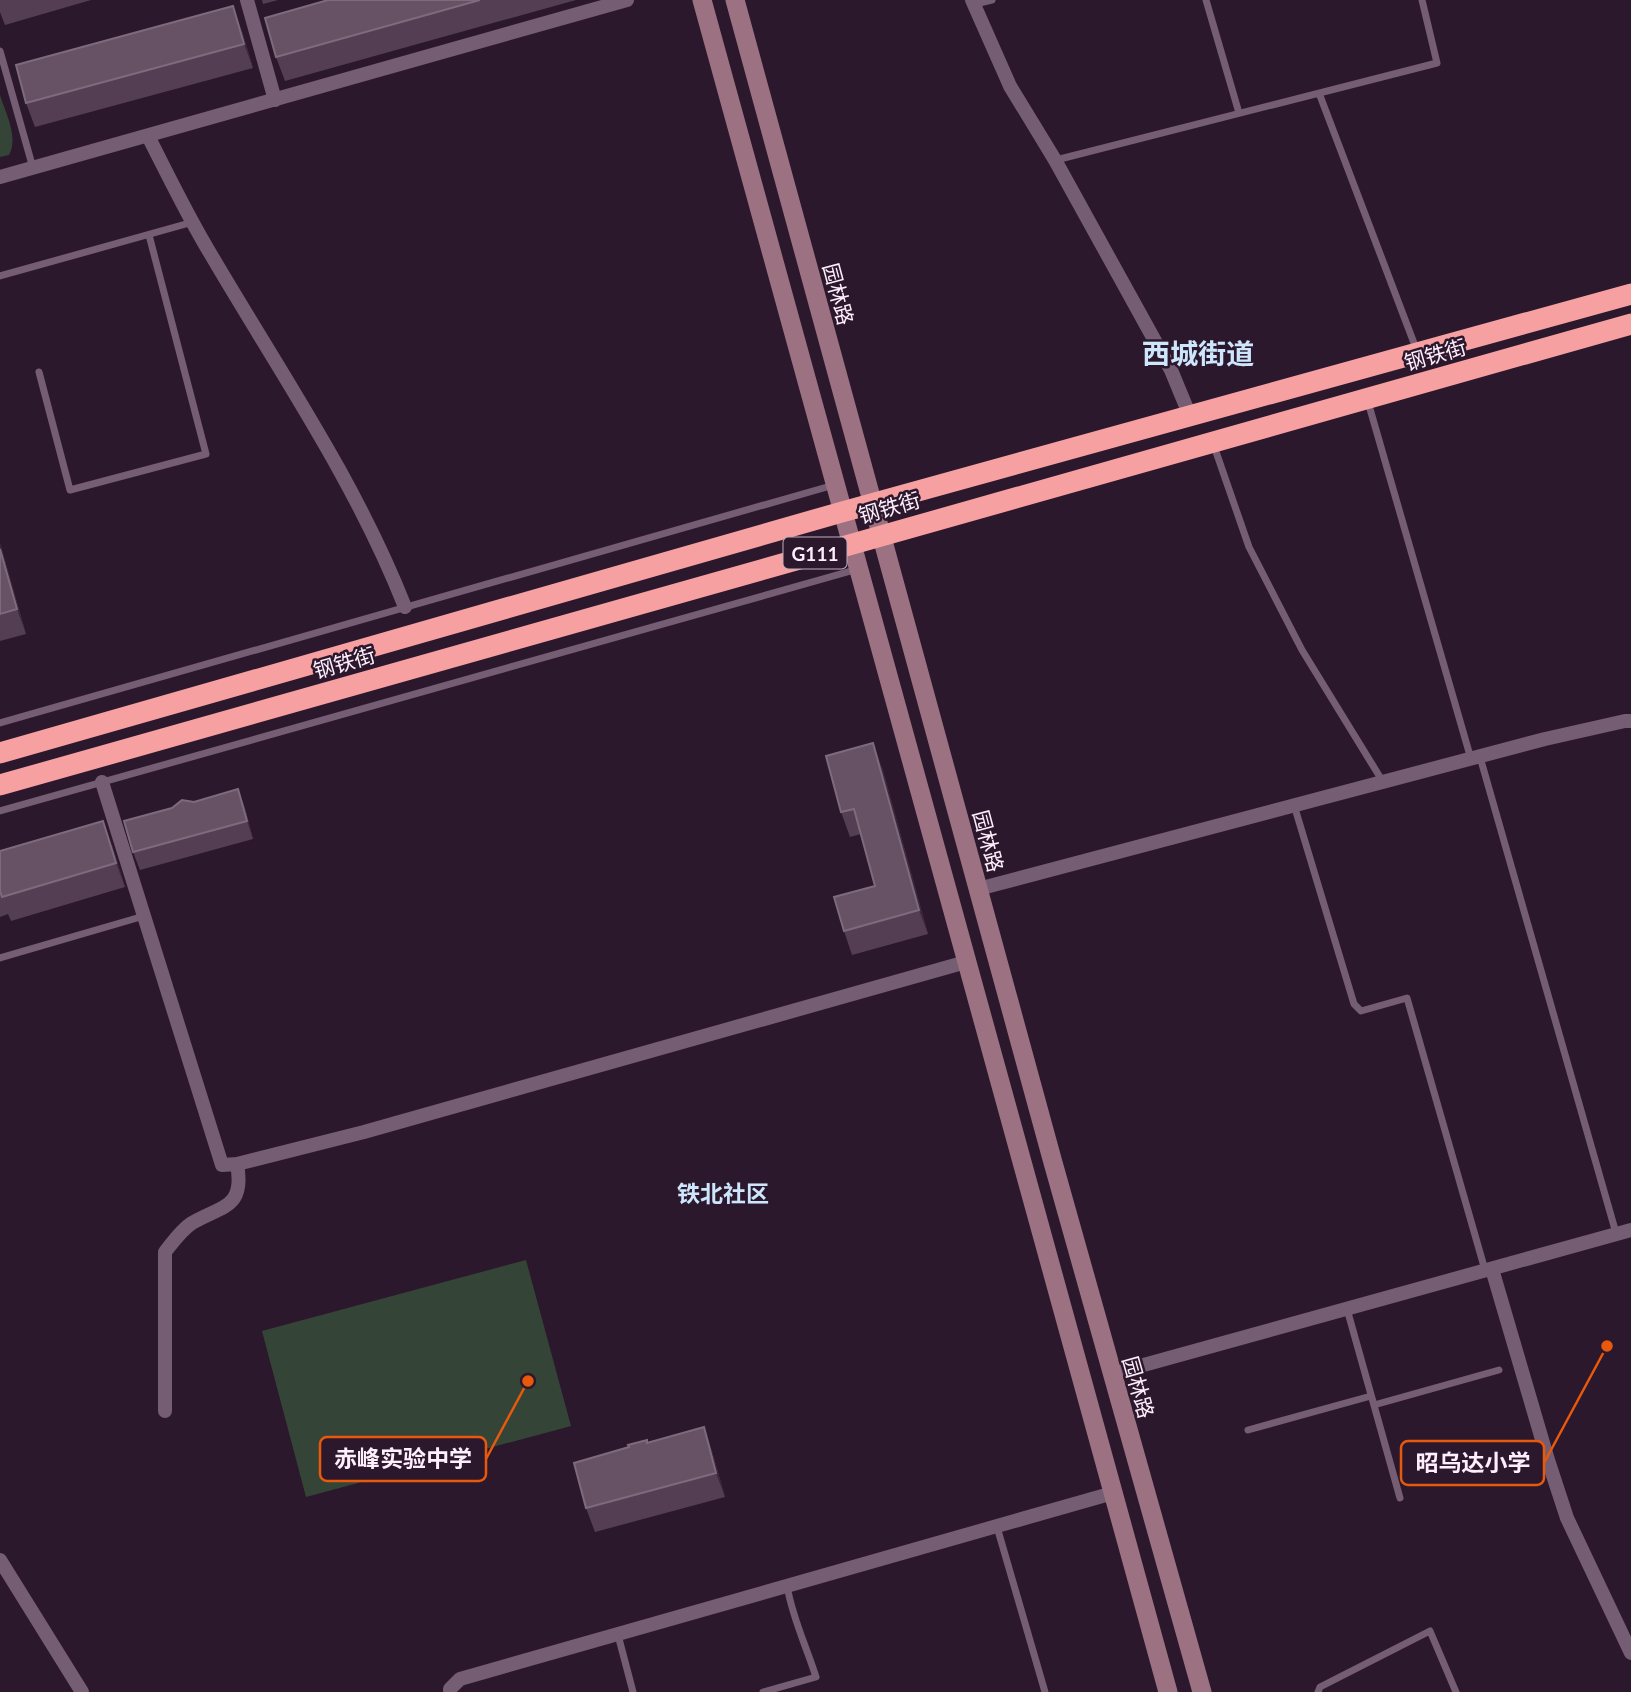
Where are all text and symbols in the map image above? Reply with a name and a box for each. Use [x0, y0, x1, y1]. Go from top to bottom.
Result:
street label: 园林路 [819, 260, 859, 328]
street label: 钢铁街 [1401, 333, 1469, 375]
district label: 西城街道 [1142, 336, 1254, 370]
street label: 钢铁街 [855, 486, 923, 528]
road number: G111 [784, 538, 846, 568]
street label: 钢铁街 [310, 641, 378, 683]
street label: 园林路 [969, 807, 1009, 875]
district label: 铁北社区 [677, 1179, 769, 1207]
street label: 园林路 [1118, 1353, 1160, 1421]
callout: 赤峰实验中学 [320, 1437, 486, 1481]
callout: 昭乌达小学 [1401, 1441, 1544, 1485]
text: 赤峰实验中学 [334, 1444, 472, 1472]
text: 昭乌达小学 [1416, 1448, 1531, 1476]

